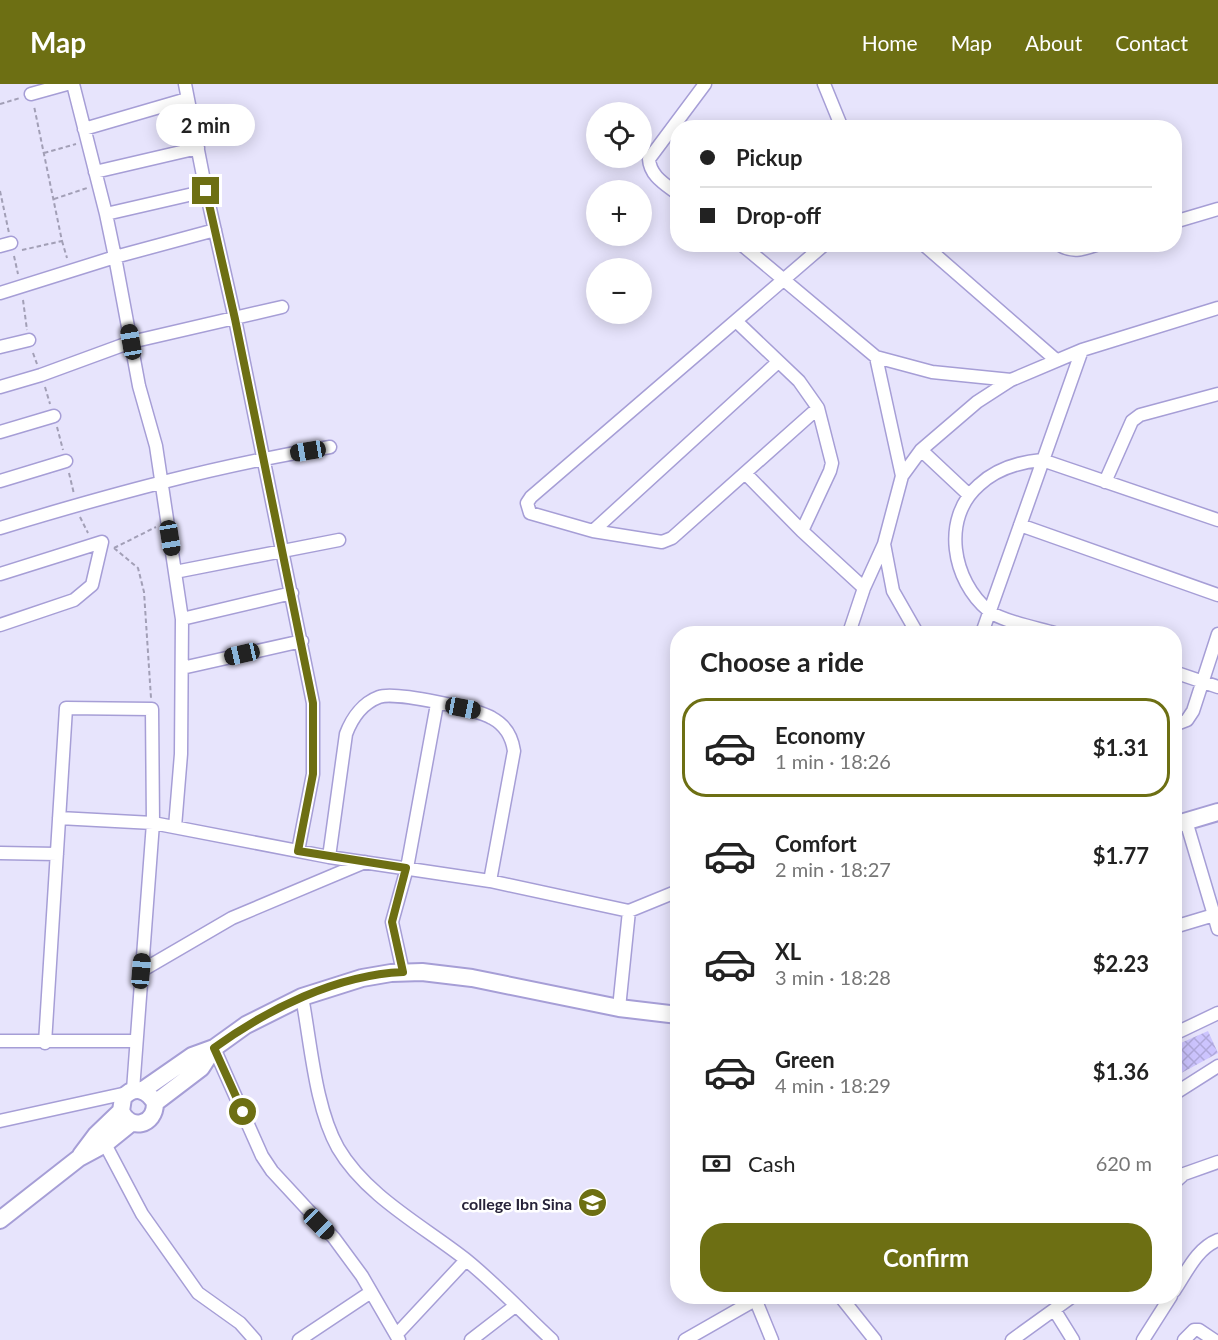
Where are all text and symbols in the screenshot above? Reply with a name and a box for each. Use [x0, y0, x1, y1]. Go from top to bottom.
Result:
text: Map [30, 25, 86, 59]
text: Home [862, 30, 918, 55]
text: Map [951, 30, 992, 55]
text: About [1025, 30, 1082, 55]
text: Contact [1115, 30, 1188, 55]
map controls [586, 102, 652, 324]
button: locate [586, 102, 652, 168]
callout: 2 min [156, 104, 256, 146]
text: 2 min [181, 113, 230, 137]
text: Pickup [736, 144, 802, 171]
route end [192, 177, 219, 204]
button: + [586, 180, 652, 246]
text: Drop-off [736, 202, 821, 229]
button: − [586, 258, 652, 324]
car [119, 323, 143, 361]
car [289, 439, 327, 463]
car [158, 519, 182, 557]
car [222, 641, 262, 667]
text: Choose a ride [700, 645, 864, 678]
car [444, 696, 482, 720]
icon: car [703, 721, 757, 775]
text: Economy [775, 722, 865, 749]
text: $1.31 [1093, 734, 1149, 761]
text: 1 min · 18:26 [775, 749, 891, 773]
icon: car [703, 829, 757, 883]
text: Comfort [775, 830, 857, 857]
text: $1.77 [1093, 842, 1149, 869]
text: 2 min · 18:27 [775, 857, 891, 881]
icon: car [703, 937, 757, 991]
text: XL [775, 938, 801, 965]
text: $2.23 [1093, 950, 1149, 977]
car [130, 952, 152, 990]
text: 3 min · 18:28 [775, 965, 891, 989]
icon: car [703, 1045, 757, 1099]
text: Green [775, 1046, 835, 1073]
text: $1.36 [1093, 1058, 1149, 1085]
text: 4 min · 18:29 [775, 1073, 891, 1097]
route start [229, 1098, 256, 1125]
icon: cash [700, 1147, 733, 1180]
text: Cash [748, 1150, 795, 1177]
text: 620 m [1096, 1151, 1152, 1175]
school or university icon: college Ibn Sina [577, 1187, 609, 1219]
place label: college Ibn Sina [461, 1194, 572, 1213]
car [300, 1205, 338, 1243]
button: Confirm [700, 1223, 1152, 1292]

